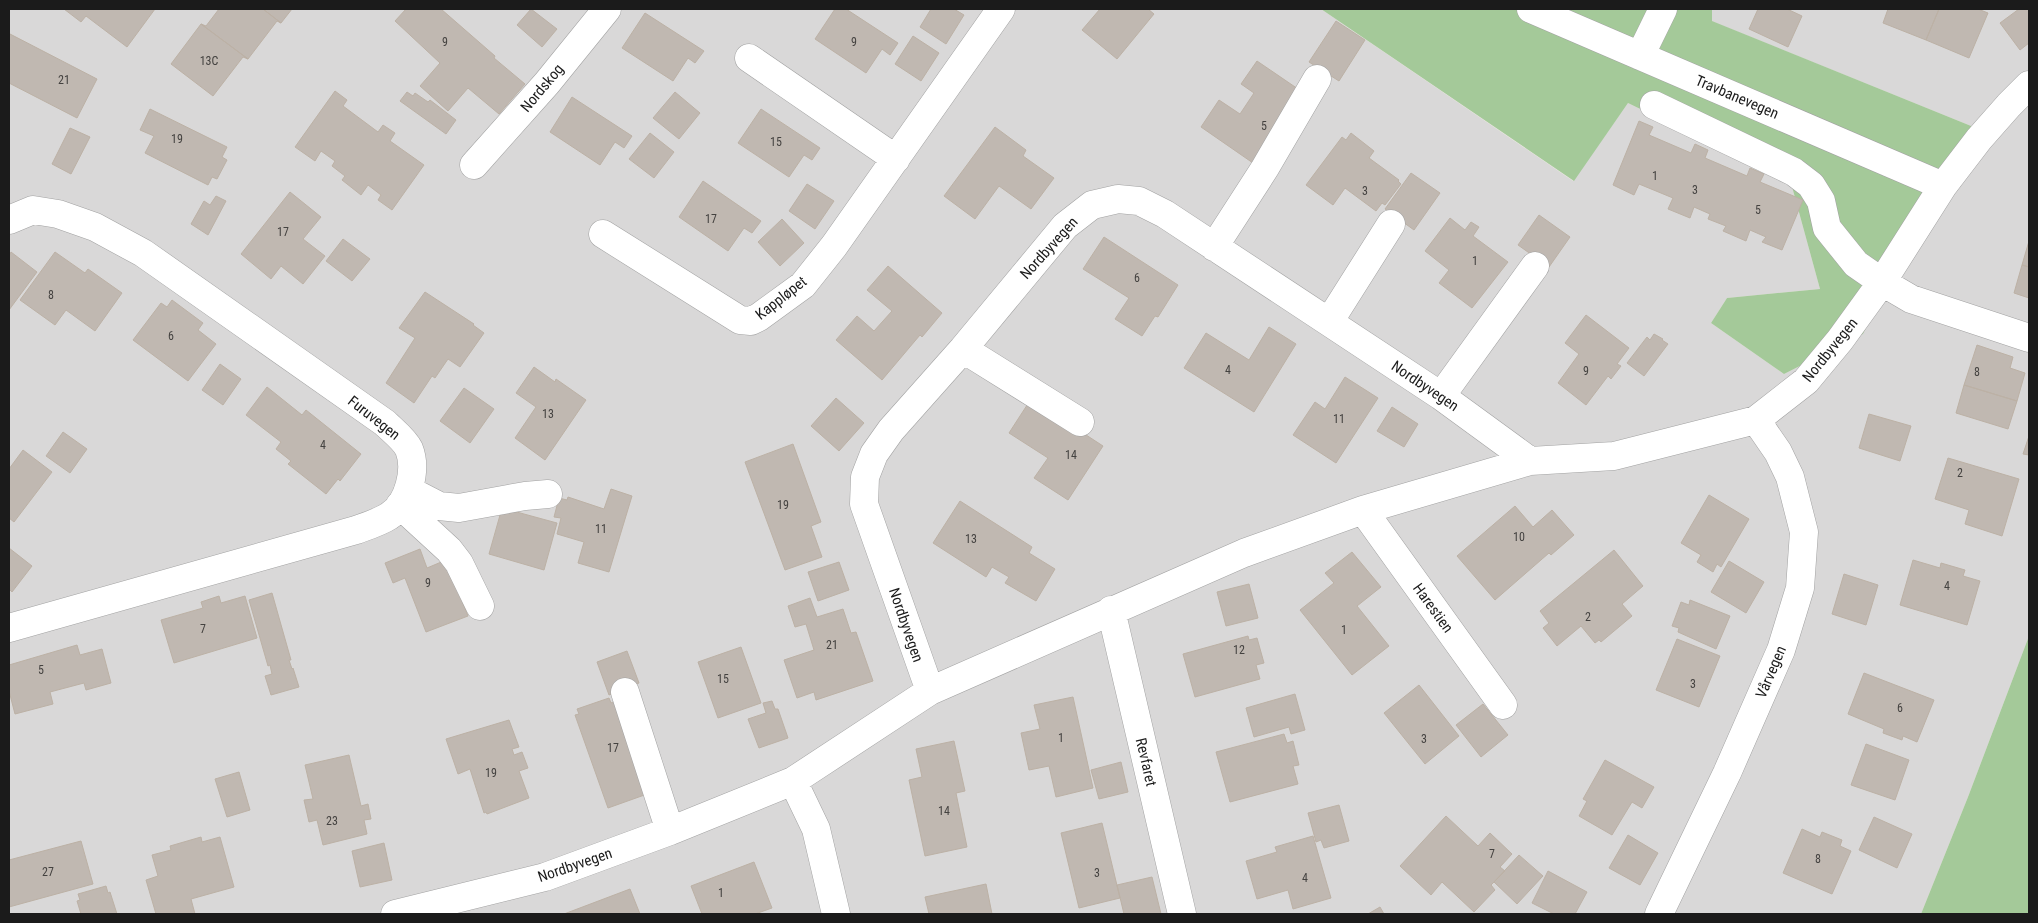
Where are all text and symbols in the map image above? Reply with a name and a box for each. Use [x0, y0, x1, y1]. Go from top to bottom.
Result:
house number: 9 [442, 35, 448, 49]
house number: 9 [851, 35, 857, 49]
house number: 13C [200, 54, 219, 68]
street label: Nordskog [517, 60, 567, 116]
street label: Travbanevegen [1693, 71, 1781, 123]
house number: 21 [58, 73, 70, 87]
house number: 5 [1261, 119, 1267, 133]
house number: 19 [171, 132, 183, 146]
house number: 15 [770, 135, 782, 149]
house number: 1 [1652, 169, 1658, 183]
house number: 3 [1692, 183, 1698, 197]
house number: 3 [1362, 184, 1368, 198]
house number: 5 [1755, 203, 1761, 217]
house number: 17 [705, 212, 717, 226]
street label: Nordbyvegen [1016, 213, 1082, 283]
house number: 17 [277, 225, 289, 239]
house number: 1 [1472, 254, 1478, 268]
house number: 6 [1134, 271, 1140, 285]
street label: Kappløpet [752, 272, 810, 324]
house number: 8 [48, 288, 54, 302]
street label: Nordbyvegen [1799, 314, 1861, 386]
house number: 6 [168, 329, 174, 343]
street label: Nordbyvegen [1388, 357, 1462, 415]
house number: 4 [1225, 363, 1231, 377]
house number: 9 [1583, 364, 1589, 378]
house number: 8 [1974, 365, 1980, 379]
street label: Furuvegen [344, 392, 404, 444]
house number: 13 [542, 407, 554, 421]
house number: 11 [1333, 412, 1345, 426]
house number: 4 [320, 438, 326, 452]
house number: 14 [1065, 448, 1077, 462]
house number: 2 [1957, 466, 1963, 480]
house number: 19 [777, 498, 789, 512]
house number: 11 [595, 522, 607, 536]
house number: 10 [1513, 530, 1525, 544]
house number: 13 [965, 532, 977, 546]
house number: 9 [425, 576, 431, 590]
house number: 4 [1944, 579, 1950, 593]
street label: Harestien [1409, 580, 1457, 636]
street label: Nordbyvegen [885, 586, 927, 664]
house number: 2 [1585, 610, 1591, 624]
house number: 7 [200, 622, 206, 636]
house number: 1 [1341, 623, 1347, 637]
house number: 21 [826, 638, 838, 652]
house number: 12 [1233, 643, 1245, 657]
street label: Vårvegen [1752, 643, 1790, 701]
house number: 5 [38, 663, 44, 677]
house number: 15 [717, 672, 729, 686]
house number: 3 [1690, 677, 1696, 691]
house number: 6 [1897, 701, 1903, 715]
house number: 1 [1058, 731, 1064, 745]
house number: 3 [1421, 732, 1427, 746]
street label: Revfaret [1132, 736, 1160, 788]
house number: 17 [607, 741, 619, 755]
house number: 19 [485, 766, 497, 780]
house number: 14 [938, 804, 950, 818]
house number: 23 [326, 814, 338, 828]
street label: Nordbyvegen [536, 844, 614, 886]
house number: 7 [1489, 847, 1495, 861]
house number: 8 [1815, 852, 1821, 866]
house number: 27 [42, 865, 54, 879]
house number: 3 [1094, 866, 1100, 880]
house number: 4 [1302, 871, 1308, 885]
house number: 1 [718, 886, 724, 900]

